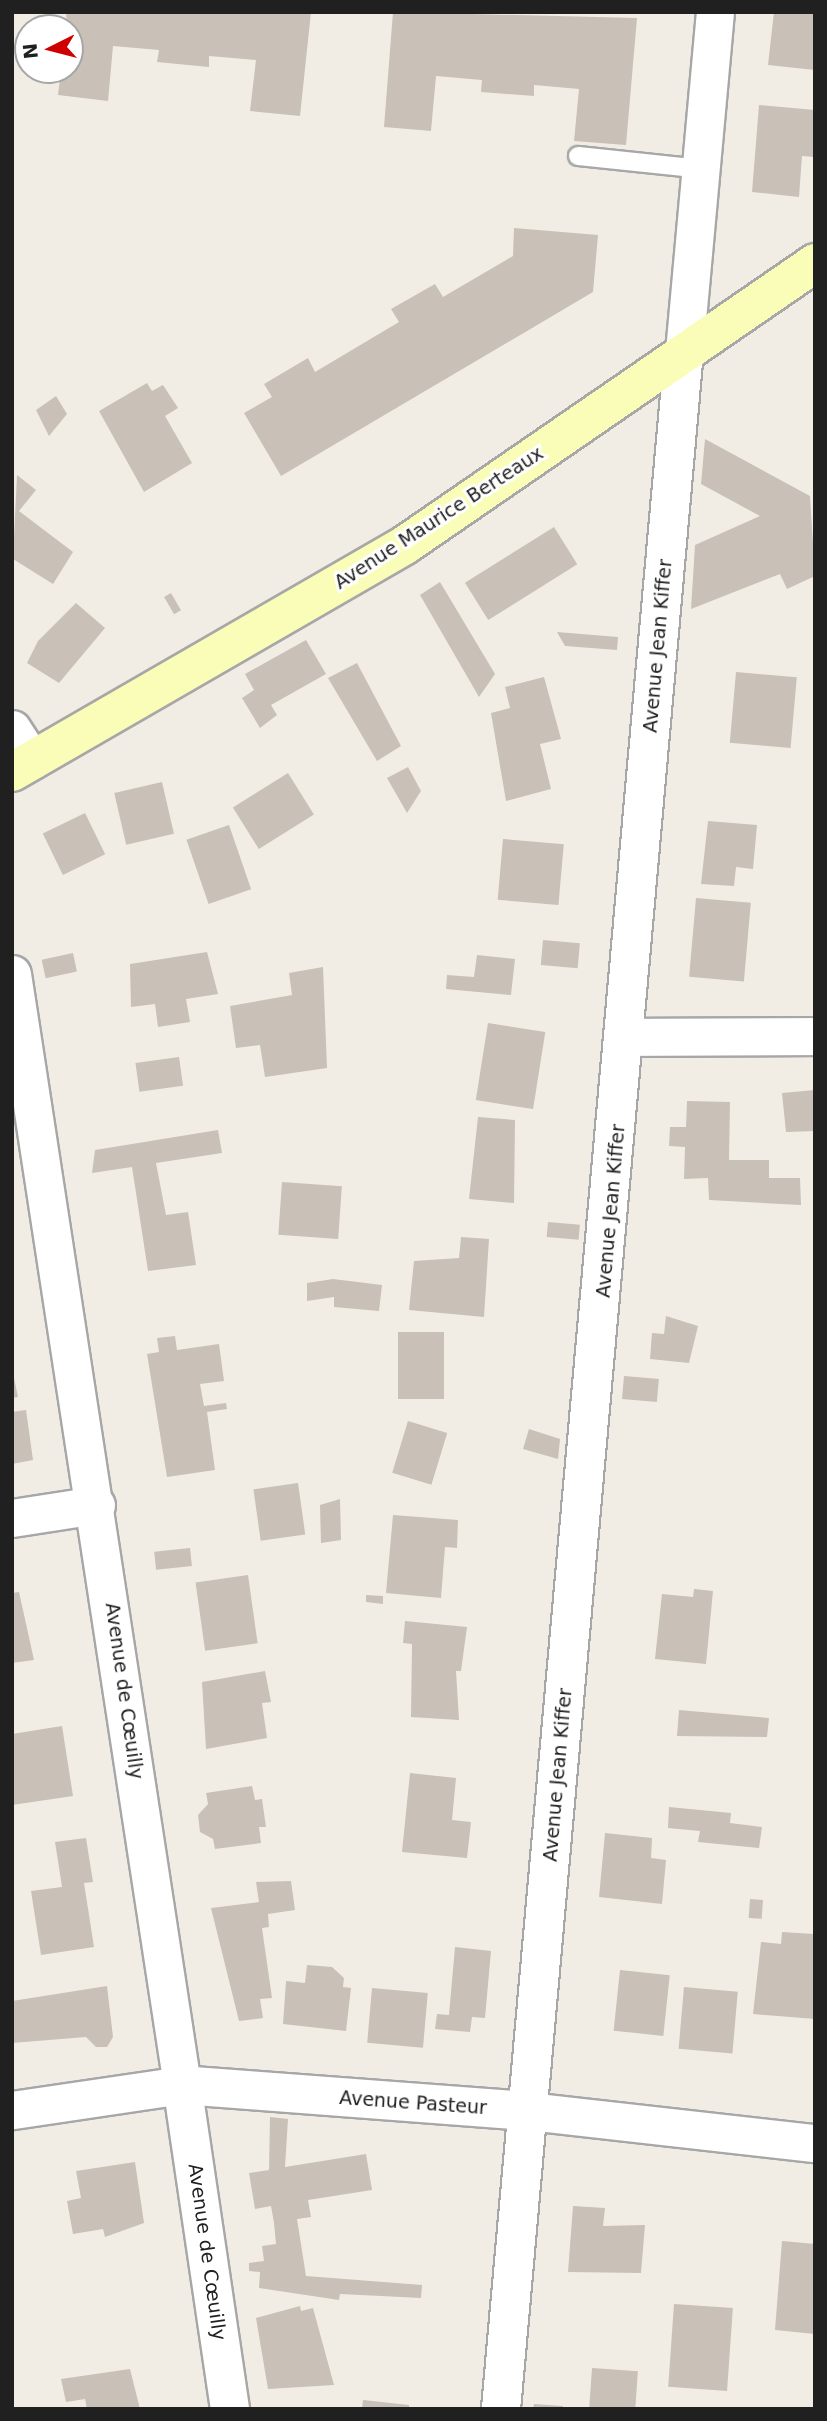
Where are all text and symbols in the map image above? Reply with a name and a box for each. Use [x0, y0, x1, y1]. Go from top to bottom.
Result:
north arrow [14, 14, 84, 84]
text: N [18, 42, 42, 60]
street label: Avenue Maurice Berteaux [330, 442, 548, 594]
street label: Avenue Jean Kiffer [639, 558, 677, 734]
street label: Avenue Jean Kiffer [592, 1123, 630, 1299]
street label: Avenue de Cœuilly [100, 1601, 148, 1781]
street label: Avenue Jean Kiffer [539, 1687, 577, 1863]
street label: Avenue Pasteur [338, 2086, 488, 2120]
street label: Avenue de Cœuilly [183, 2162, 231, 2342]

